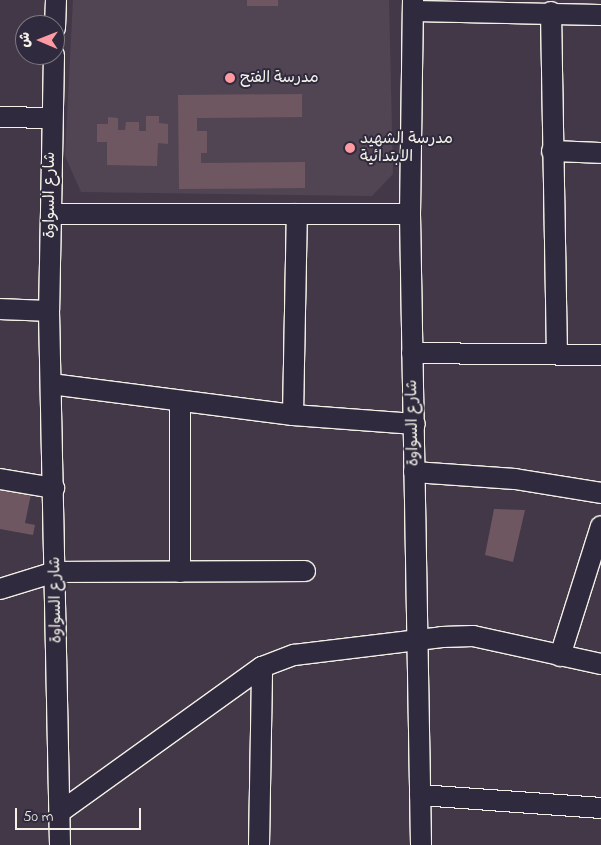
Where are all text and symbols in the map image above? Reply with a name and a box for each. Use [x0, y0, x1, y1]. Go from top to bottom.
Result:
north arrow [15, 15, 65, 65]
text: ش [15, 32, 36, 48]
place label: مدرسة الفتح [240, 68, 319, 88]
marker: مدرسة الفتح [224, 72, 236, 84]
place label: مدرسة الشهيد الابتدائية [360, 129, 453, 167]
marker: مدرسة الشهيد الابتدائية [344, 142, 356, 154]
street label: شارع السواوة [40, 152, 60, 238]
street label: شارع السواوة [403, 380, 423, 466]
street label: شارع السواوة [46, 557, 66, 643]
scale bar [18, 798, 144, 830]
text: 50 m [23, 806, 53, 828]

